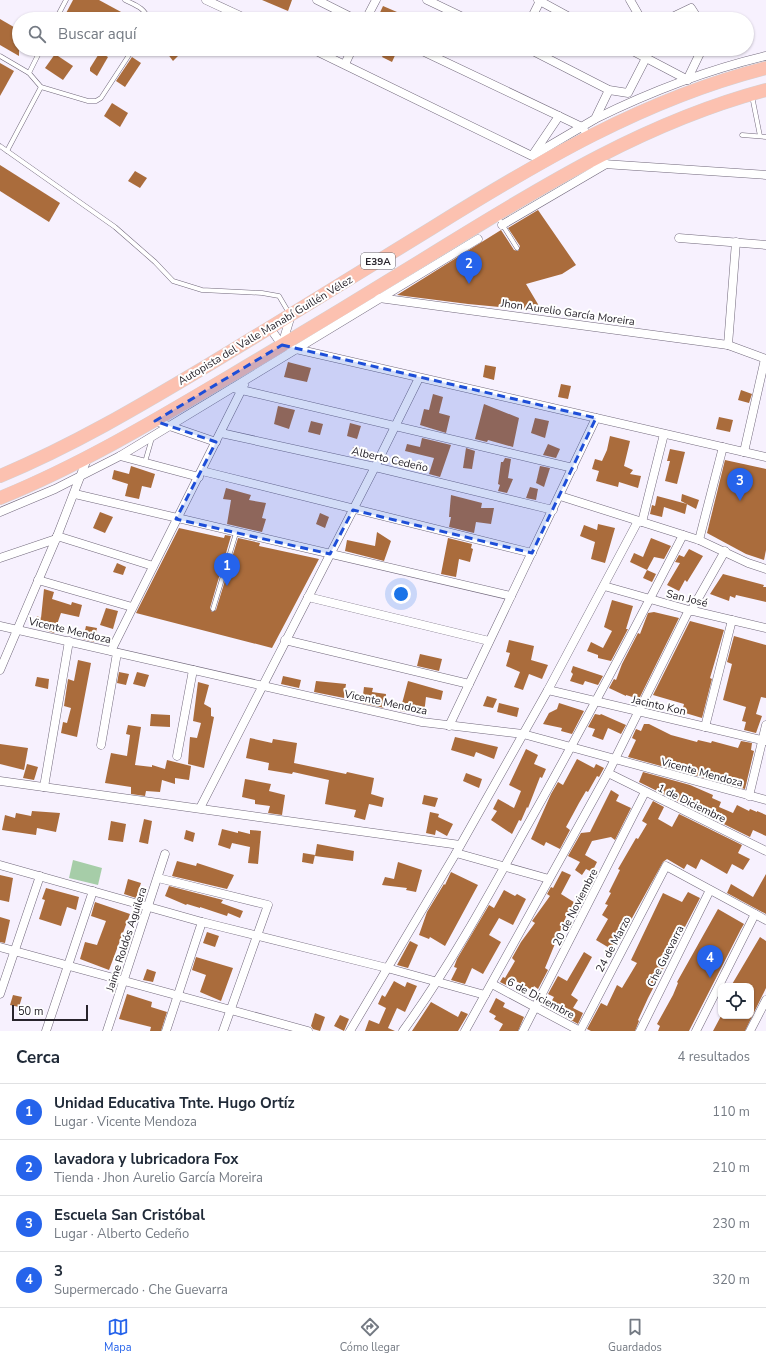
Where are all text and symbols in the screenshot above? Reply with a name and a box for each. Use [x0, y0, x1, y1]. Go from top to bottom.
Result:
search box [12, 12, 754, 56]
icon: search [26, 23, 48, 45]
text: Buscar aquí [58, 24, 136, 44]
pin: 2 [456, 251, 482, 284]
road number: E39A [361, 253, 395, 269]
street label: Autopista del Valle Manabí Guillén Vélez [175, 272, 355, 389]
street label: Jhon Aurelio García Moreira [499, 296, 636, 329]
street label: Alberto Cedeño [350, 443, 430, 476]
pin: 3 [727, 468, 753, 501]
pin: 1 [214, 553, 240, 586]
your location [391, 584, 411, 604]
street label: San José [664, 586, 709, 611]
street label: Vicente Mendoza [26, 613, 113, 647]
street label: Vicente Mendoza [342, 686, 429, 719]
street label: Jacinto Kon [629, 692, 687, 719]
street label: Vicente Mendoza [658, 754, 745, 791]
street label: 1 de Diciembre [655, 780, 729, 827]
street label: 20 de Noviembre [549, 866, 601, 948]
street label: Jaime Roldós Aguilera [102, 885, 151, 994]
street label: 24 de Marzo [592, 914, 634, 975]
street label: Che Guevarra [643, 923, 687, 990]
pin: 4 [697, 945, 723, 978]
street label: 6 de Diciembre [504, 974, 577, 1023]
map controls [718, 983, 754, 1019]
button: locate [718, 983, 754, 1019]
scale bar [12, 1003, 88, 1022]
text: 50 m [18, 1004, 43, 1019]
text: Cerca [16, 1046, 60, 1069]
text: 4 resultados [678, 1048, 750, 1066]
text: Unidad Educativa Tnte. Hugo Ortíz [54, 1093, 295, 1113]
text: 1 [25, 1103, 33, 1121]
text: 110 m [712, 1103, 750, 1121]
text: Lugar · Vicente Mendoza [54, 1113, 197, 1131]
text: lavadora y lubricadora Fox [54, 1149, 238, 1169]
text: 2 [25, 1159, 33, 1177]
text: 210 m [712, 1159, 750, 1177]
text: Tienda · Jhon Aurelio García Moreira [54, 1169, 263, 1187]
text: Escuela San Cristóbal [54, 1205, 205, 1225]
text: 3 [25, 1215, 33, 1233]
text: 230 m [712, 1215, 750, 1233]
text: Lugar · Alberto Cedeño [54, 1225, 189, 1243]
text: 3 [54, 1261, 63, 1281]
text: 4 [25, 1271, 33, 1289]
text: 320 m [712, 1271, 750, 1289]
text: Supermercado · Che Guevarra [54, 1281, 228, 1299]
tab: Mapa [104, 1316, 132, 1355]
tab: Cómo llegar [340, 1316, 400, 1355]
tab: Guardados [608, 1316, 662, 1355]

